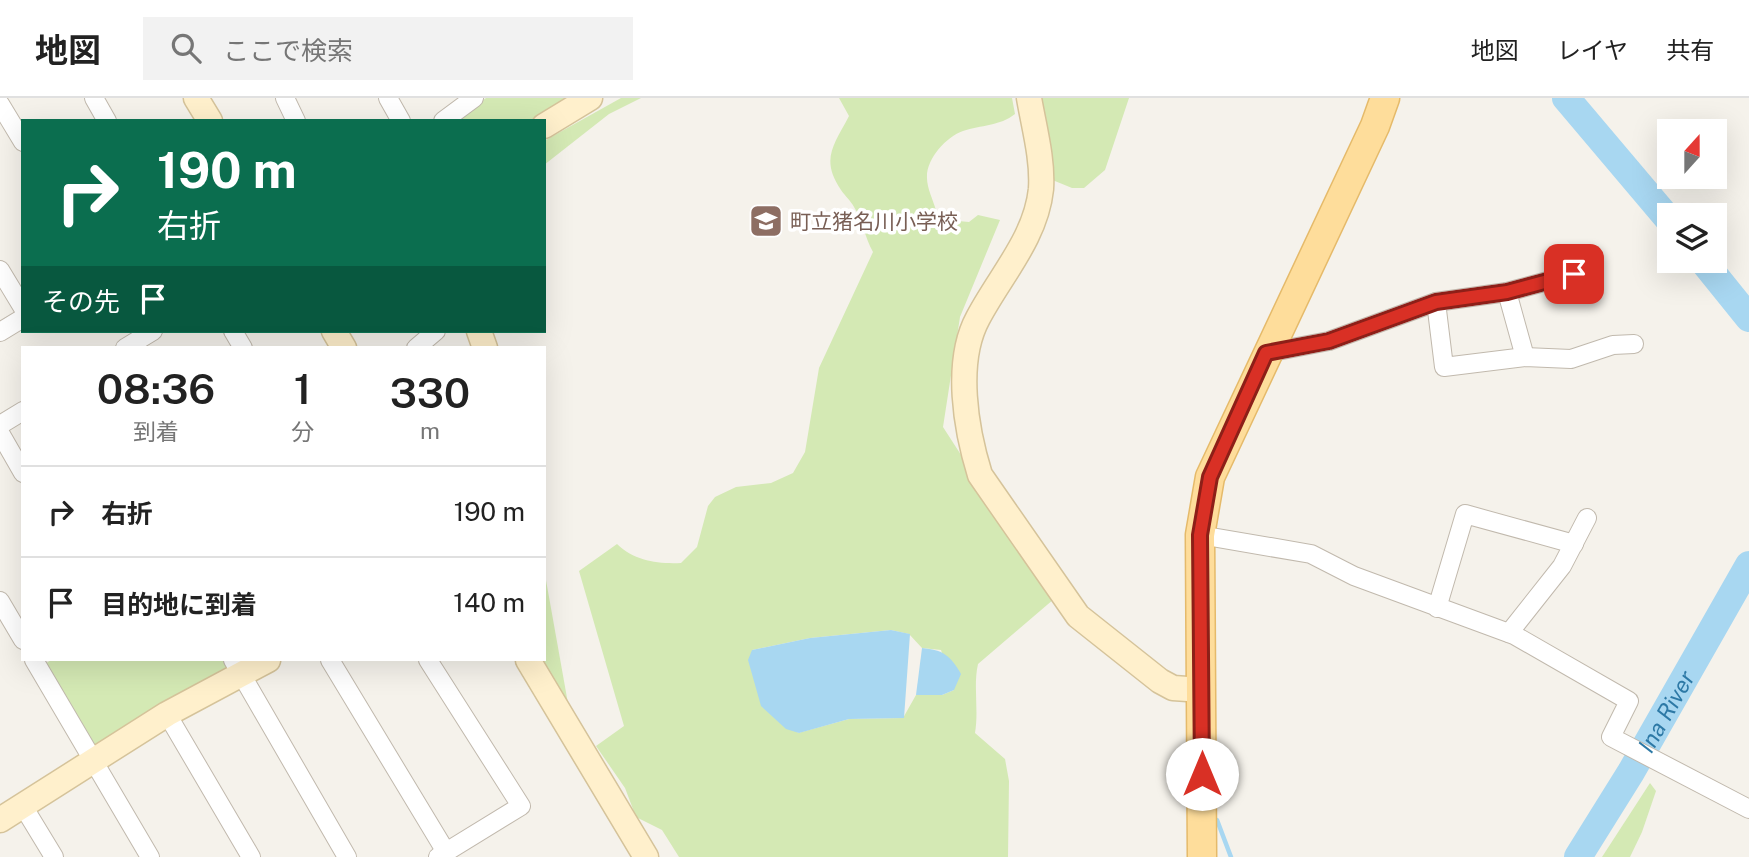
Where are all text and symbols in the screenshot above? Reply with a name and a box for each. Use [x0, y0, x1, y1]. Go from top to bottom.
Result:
search box [143, 17, 633, 80]
icon: search [167, 29, 205, 67]
text: 地図 [35, 31, 101, 69]
text: ここで検索 [223, 35, 353, 66]
text: 地図 [1471, 36, 1519, 64]
text: レイヤ [1557, 36, 1628, 64]
text: 共有 [1666, 36, 1714, 64]
north arrow [1657, 119, 1727, 189]
map controls [1657, 119, 1727, 273]
text: 190 m [157, 141, 297, 199]
icon: right [42, 147, 133, 238]
school or university icon: 町立猪名川小学校 [747, 202, 785, 240]
button: layers [1657, 203, 1727, 273]
text: 右折 [157, 207, 221, 244]
place label: 町立猪名川小学校 [790, 209, 958, 234]
pin [1544, 244, 1604, 304]
icon: arrive [1555, 255, 1593, 293]
icon: arrive [134, 280, 172, 318]
text: その先 [42, 286, 120, 317]
text: 08:36 [97, 364, 215, 413]
text: 1 [294, 364, 311, 413]
text: 330 [390, 368, 470, 417]
text: m [420, 417, 440, 444]
text: 到着 [133, 418, 179, 445]
text: 分 [291, 418, 314, 445]
icon: right [42, 493, 80, 531]
text: 190 m [454, 496, 525, 527]
text: 右折 [101, 498, 153, 529]
icon: arrive [42, 584, 80, 622]
text: 140 m [453, 587, 525, 618]
text: 目的地に到着 [101, 589, 257, 620]
water label: Ina River [1632, 665, 1700, 757]
position arrow [1165, 737, 1239, 811]

